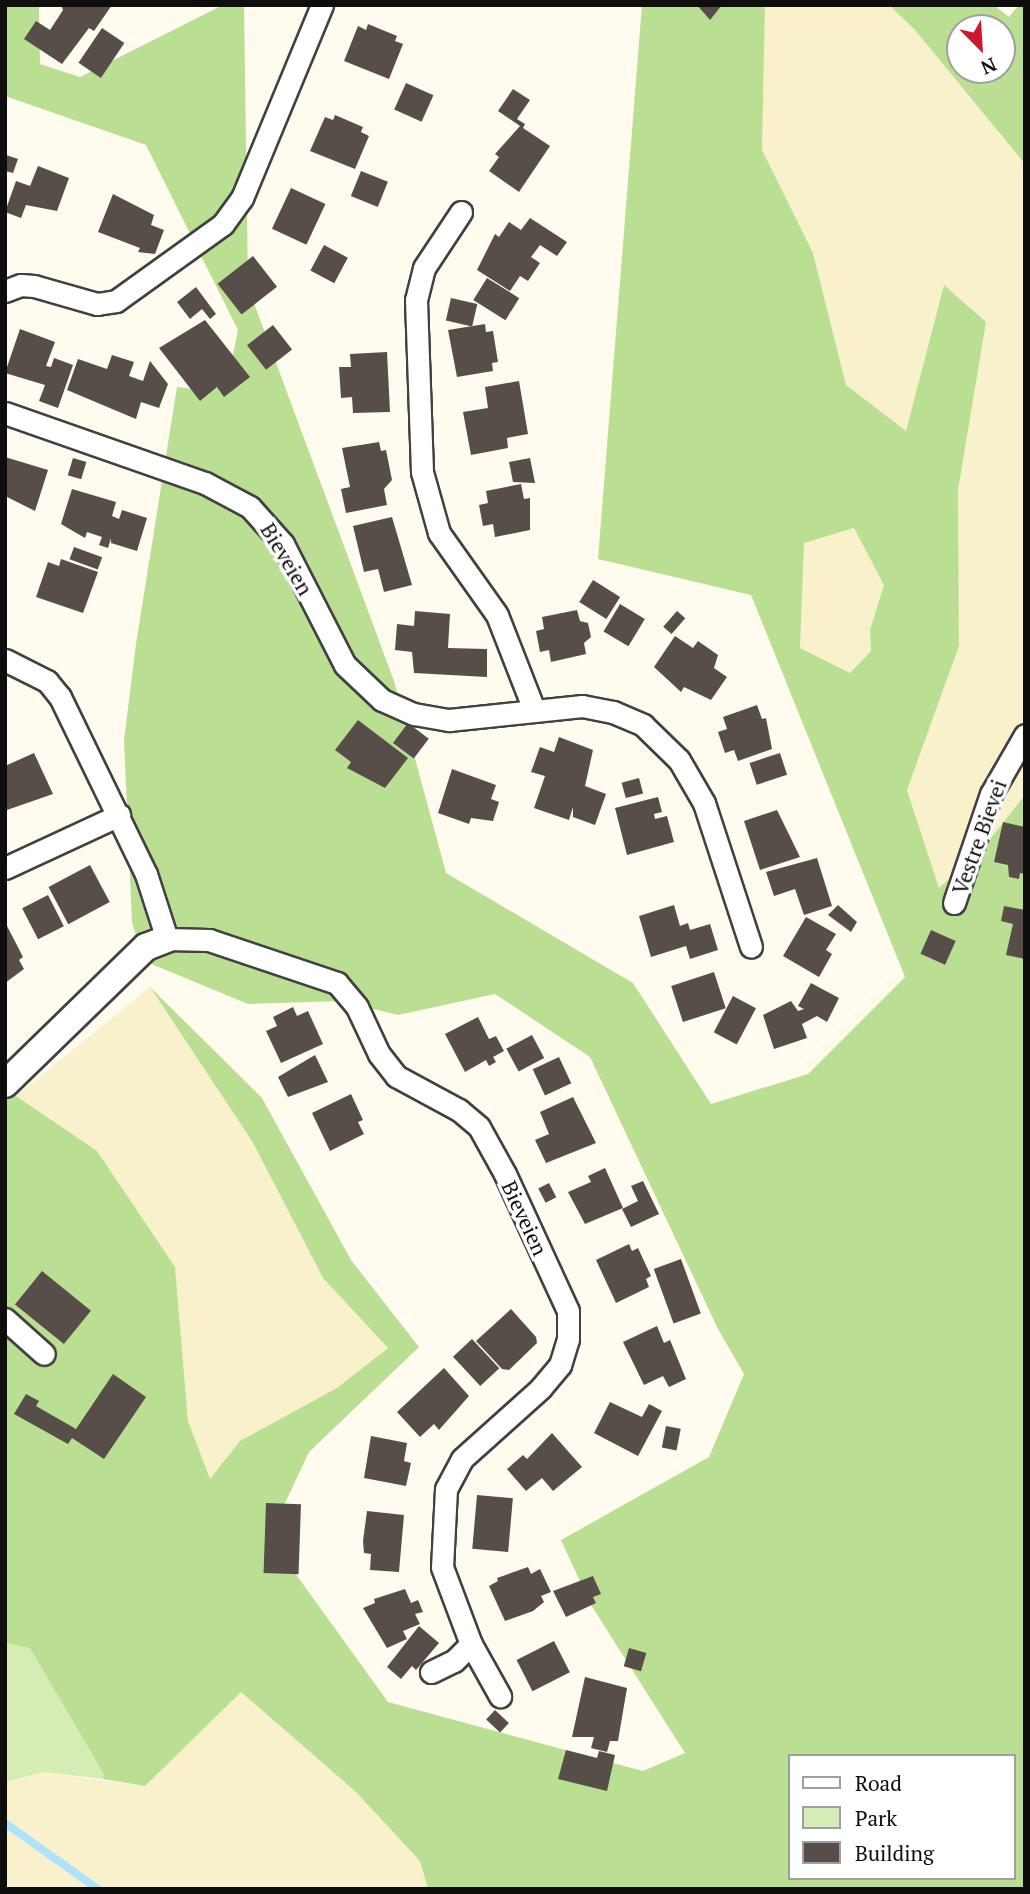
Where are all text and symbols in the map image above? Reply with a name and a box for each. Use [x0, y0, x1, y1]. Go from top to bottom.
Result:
north arrow [946, 14, 1016, 84]
text: N [977, 52, 1001, 81]
street label: Bieveien [256, 518, 318, 600]
street label: Vestre Bievei [947, 776, 1011, 898]
street label: Bieveien [497, 1177, 553, 1259]
legend [788, 1754, 1016, 1880]
text: Road [855, 1769, 902, 1797]
text: Park [855, 1804, 897, 1832]
text: Building [855, 1839, 934, 1867]

